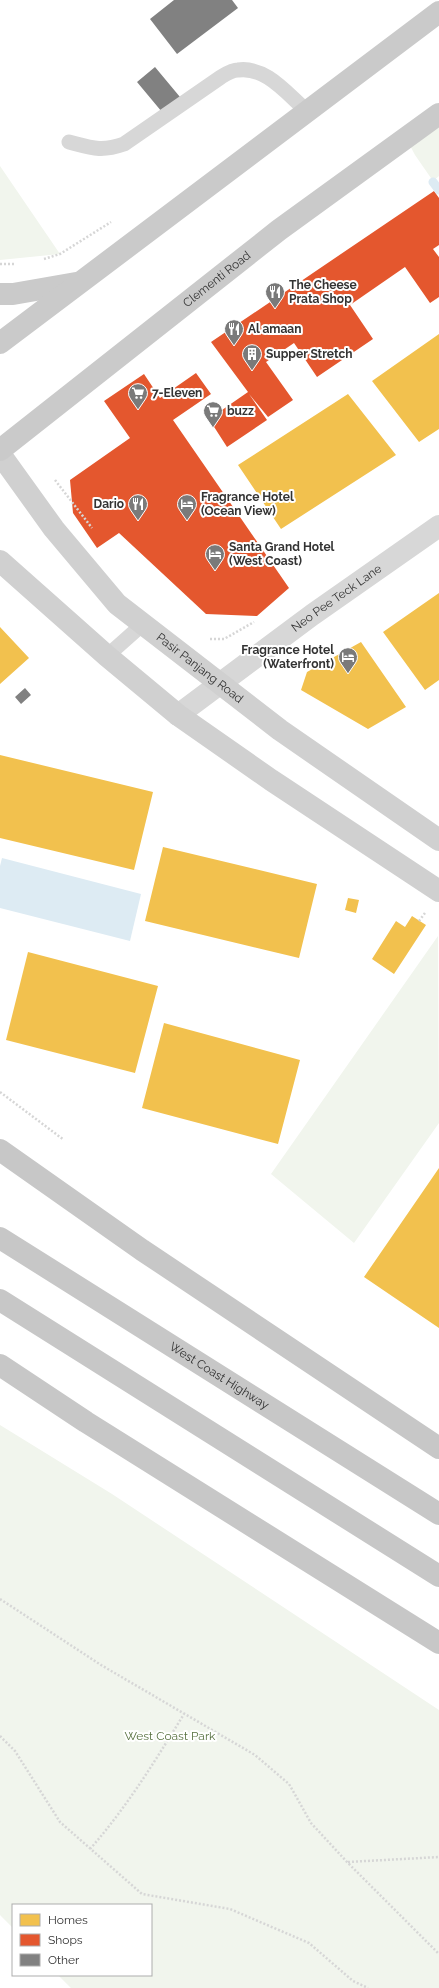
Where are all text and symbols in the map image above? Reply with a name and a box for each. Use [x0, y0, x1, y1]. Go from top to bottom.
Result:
street label: Clementi Road [180, 248, 253, 310]
place label: The Cheese Prata Shop [289, 278, 357, 306]
restaurant icon: The Cheese Prata Shop [264, 281, 286, 309]
restaurant icon: Al amaan [223, 318, 245, 346]
place label: Al amaan [248, 322, 301, 336]
building icon: Supper Stretch [241, 343, 263, 371]
place label: Supper Stretch [266, 347, 352, 361]
supermarket icon: 7-Eleven [127, 382, 149, 410]
place label: 7-Eleven [152, 386, 202, 400]
supermarket icon: buzz [202, 400, 224, 428]
place label: buzz [227, 404, 254, 418]
place label: Fragrance Hotel (Ocean View) [201, 490, 294, 518]
restaurant icon: Dario [127, 493, 149, 521]
hotel icon: Fragrance Hotel (Ocean View) [176, 493, 198, 521]
place label: Dario [94, 497, 124, 511]
place label: Santa Grand Hotel (West Coast) [229, 540, 335, 568]
hotel icon: Santa Grand Hotel (West Coast) [204, 543, 226, 571]
street label: Neo Pee Teck Lane [289, 561, 384, 635]
street label: Pasir Panjang Road [154, 630, 246, 706]
place label: Fragrance Hotel (Waterfront) [241, 643, 334, 671]
hotel icon: Fragrance Hotel (Waterfront) [337, 646, 359, 674]
street label: West Coast Highway [167, 1339, 272, 1413]
park label: West Coast Park [125, 1729, 216, 1743]
legend [12, 1904, 152, 1976]
text: Homes [48, 1913, 88, 1927]
text: Shops [48, 1933, 83, 1947]
text: Other [48, 1953, 80, 1967]

